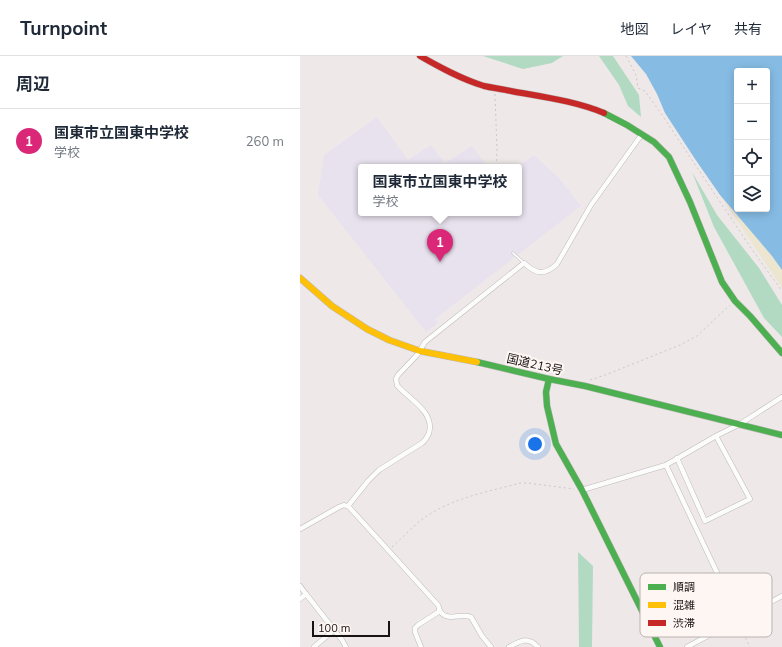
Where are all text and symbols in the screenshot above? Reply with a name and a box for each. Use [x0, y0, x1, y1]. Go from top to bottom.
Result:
text: Turnpoint [20, 16, 107, 40]
text: 地図 [620, 20, 648, 38]
text: レイヤ [670, 20, 712, 38]
text: 共有 [734, 20, 762, 38]
map controls [734, 68, 770, 212]
button: + [734, 68, 770, 104]
text: 周辺 [16, 73, 50, 94]
button: − [734, 104, 770, 140]
text: 国東市立国東中学校 [54, 123, 189, 142]
text: 1 [25, 133, 33, 149]
text: 260 m [246, 133, 284, 149]
button: locate [734, 140, 770, 176]
text: 学校 [54, 144, 80, 160]
popup [358, 164, 522, 216]
text: 国東市立国東中学校 [372, 172, 508, 191]
button: layers [734, 176, 770, 212]
text: 学校 [372, 193, 399, 209]
pin: 1 [427, 229, 453, 262]
street label: 国道213号 [505, 350, 565, 378]
your location [525, 434, 545, 454]
legend [640, 573, 772, 637]
text: 順調 [673, 580, 695, 594]
text: 混雑 [673, 598, 695, 612]
text: 渋滞 [673, 616, 695, 630]
scale bar [312, 619, 390, 638]
text: 100 m [318, 621, 350, 635]

